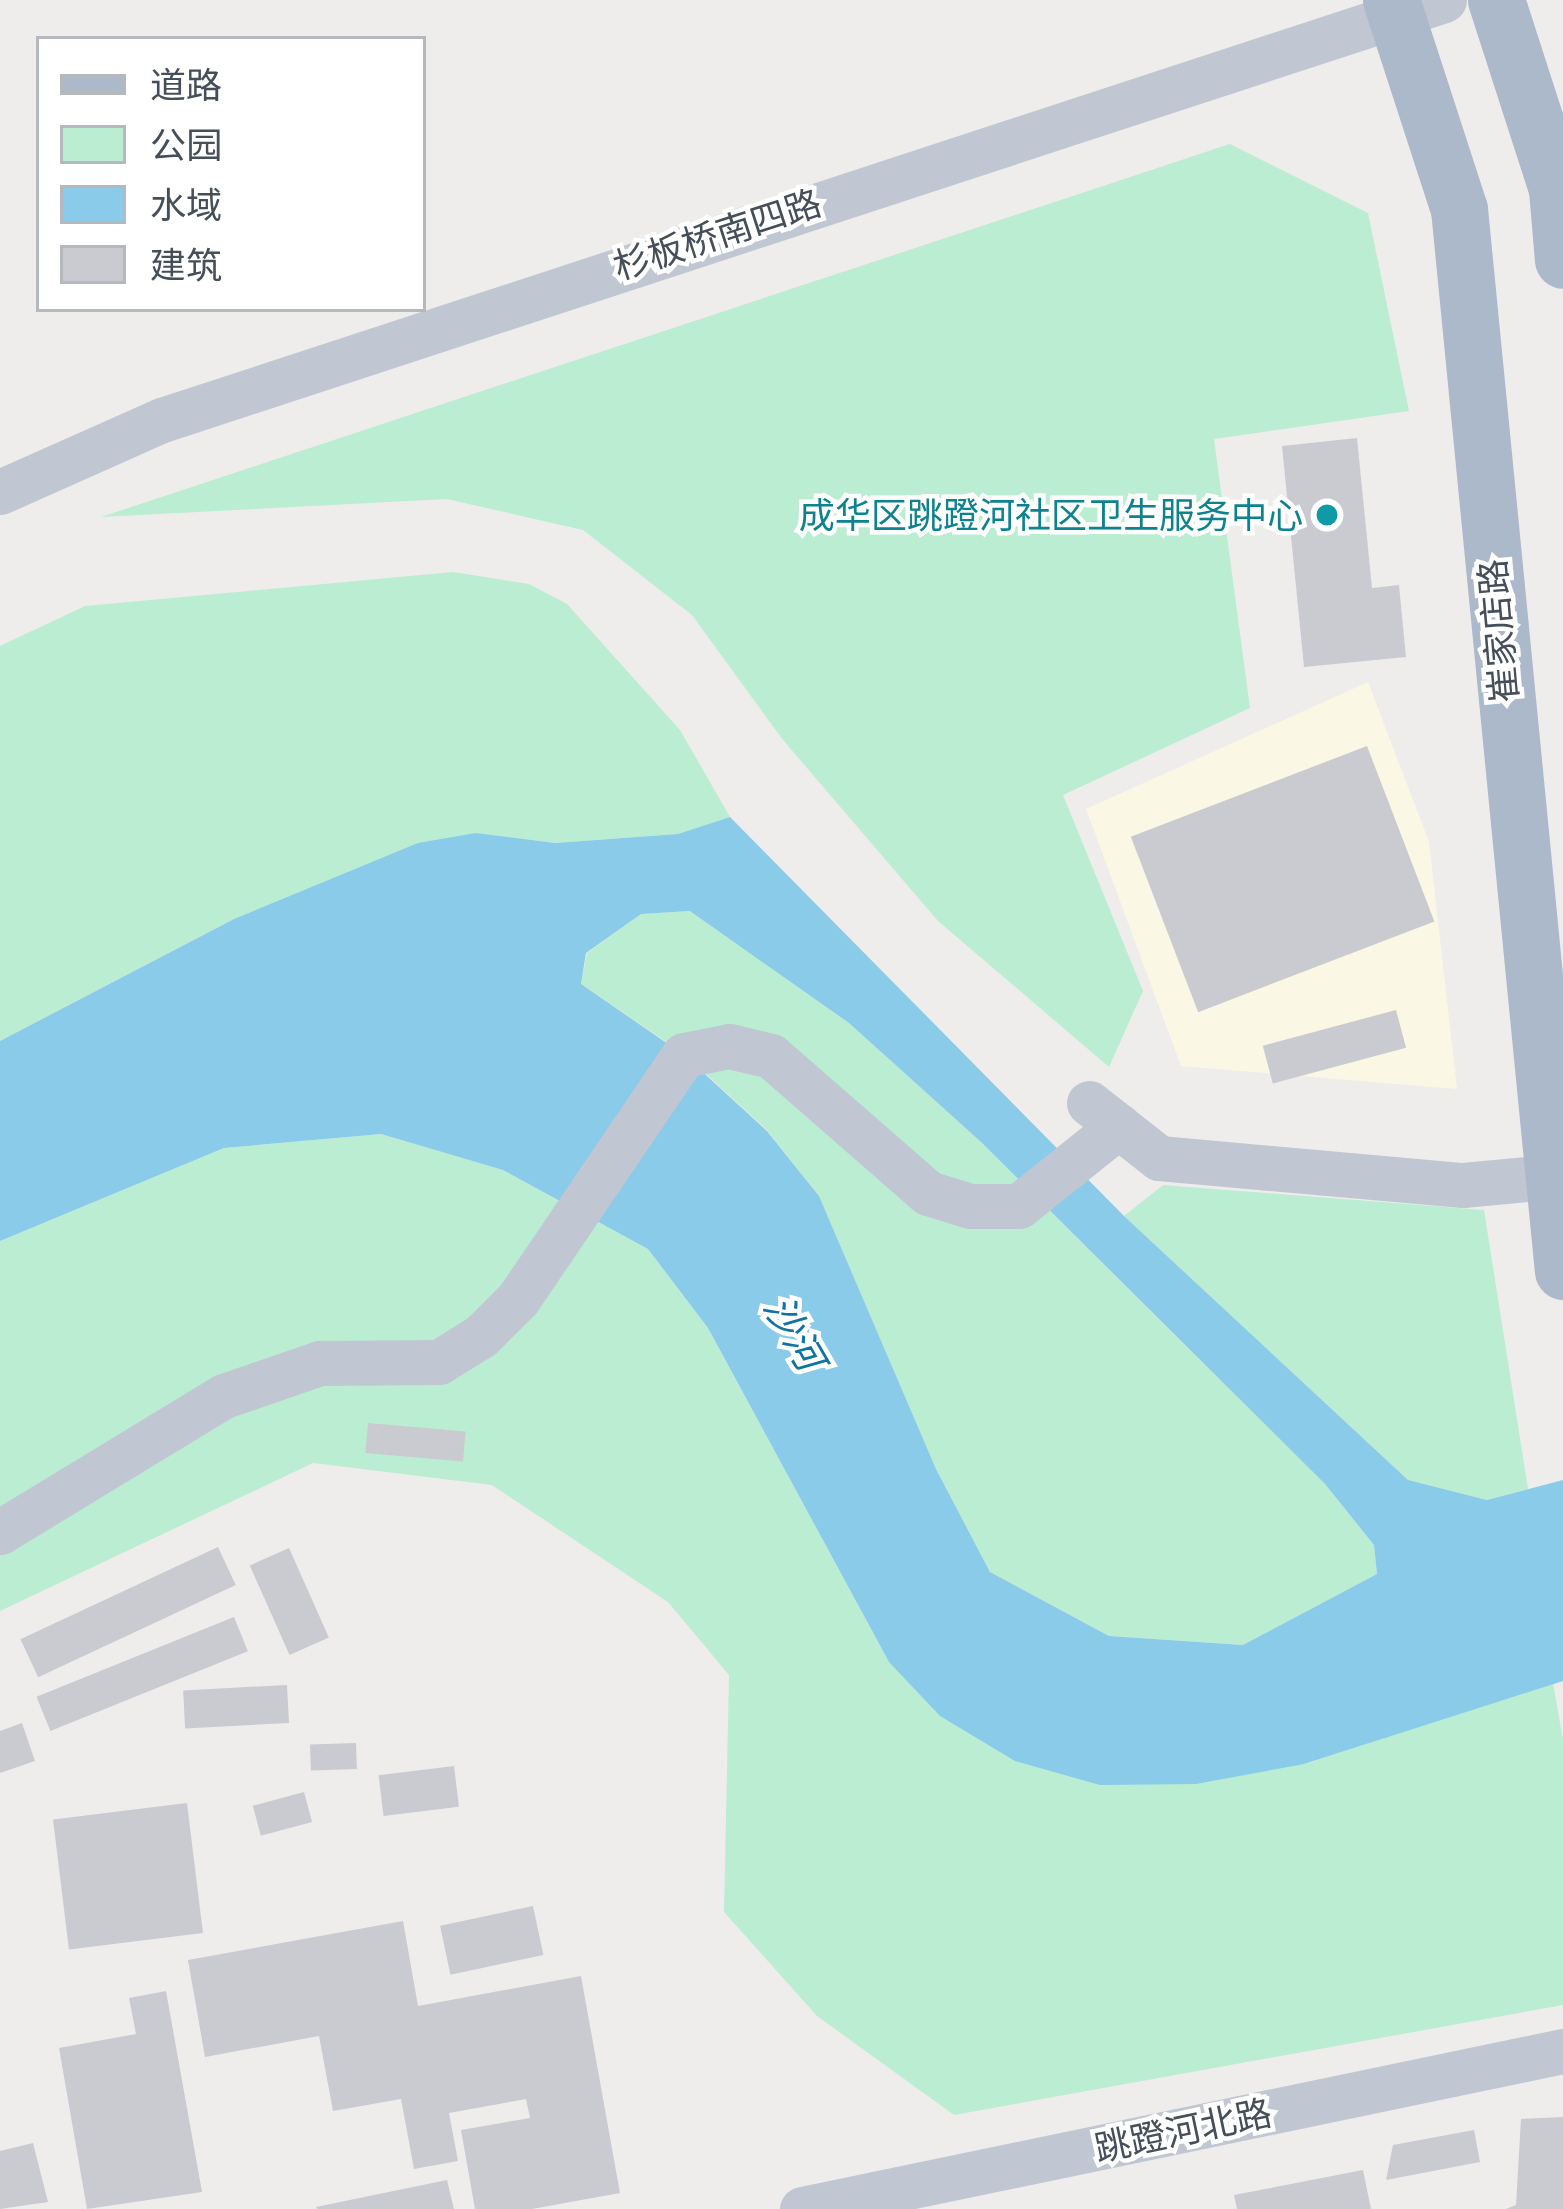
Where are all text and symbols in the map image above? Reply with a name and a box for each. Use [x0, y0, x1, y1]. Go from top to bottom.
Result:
legend [36, 36, 426, 312]
text: 道路 [150, 57, 222, 112]
text: 公园 [150, 117, 222, 172]
text: 水域 [150, 177, 222, 232]
street label: 杉板桥南四路 [608, 180, 826, 288]
text: 建筑 [150, 237, 222, 292]
place label: 成华区跳蹬河社区卫生服务中心 [799, 493, 1303, 537]
marker: 成华区跳蹬河社区卫生服务中心 [1314, 502, 1340, 528]
street label: 崔家店路 [1470, 557, 1526, 705]
water label: 沙河 [754, 1288, 834, 1378]
street label: 跳蹬河北路 [1090, 2090, 1276, 2170]

